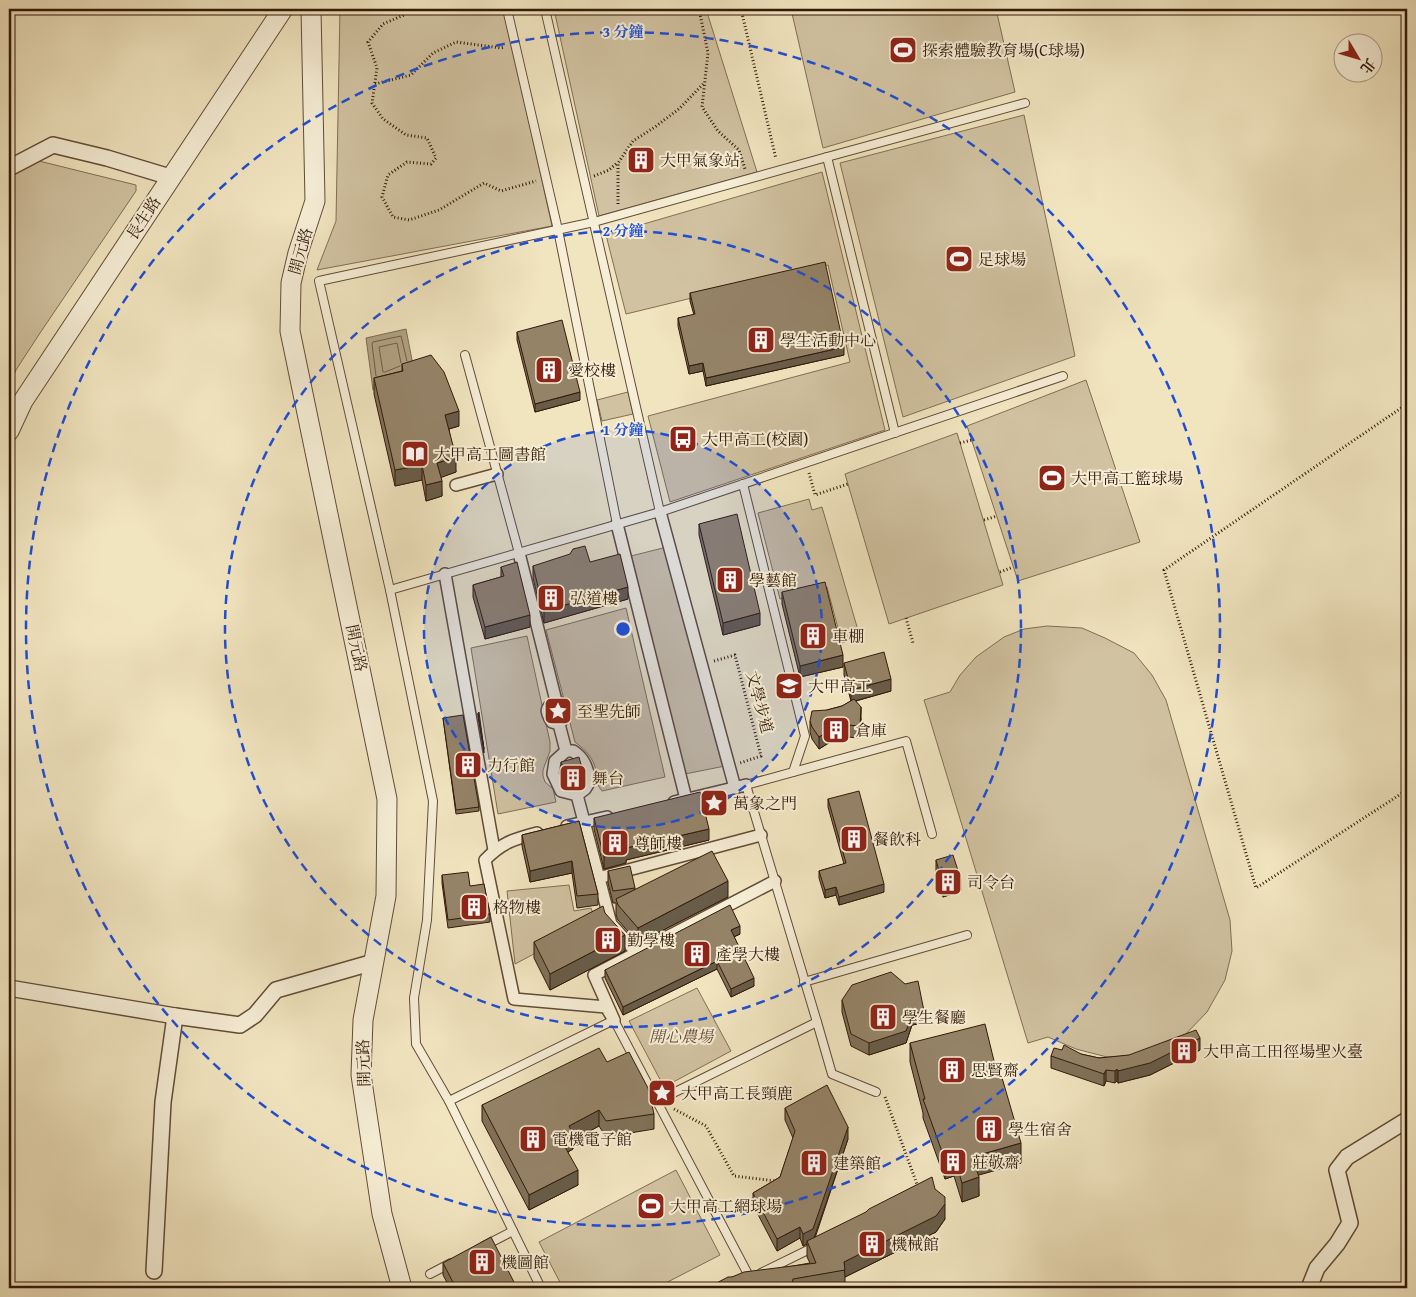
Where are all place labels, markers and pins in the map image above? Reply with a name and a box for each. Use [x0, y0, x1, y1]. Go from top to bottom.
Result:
sports icon: 探索體驗教育場(C球場) [888, 35, 918, 65]
place label: 探索體驗教育場(C球場) [922, 38, 1085, 62]
building icon: 大甲氣象站 [626, 145, 656, 175]
place label: 大甲氣象站 [660, 148, 740, 172]
sports icon: 足球場 [944, 244, 974, 274]
place label: 足球場 [978, 247, 1026, 271]
building icon: 學生活動中心 [746, 325, 776, 355]
place label: 學生活動中心 [780, 328, 876, 352]
building icon: 愛校樓 [534, 355, 564, 385]
place label: 愛校樓 [568, 358, 616, 382]
bus stop icon: 大甲高工(校園) [668, 424, 698, 454]
place label: 大甲高工(校園) [702, 427, 808, 451]
library icon: 大甲高工圖書館 [400, 439, 430, 469]
place label: 大甲高工圖書館 [434, 442, 546, 466]
sports icon: 大甲高工籃球場 [1037, 463, 1067, 493]
place label: 大甲高工籃球場 [1071, 466, 1183, 490]
building icon: 學藝館 [715, 565, 745, 595]
place label: 學藝館 [749, 568, 797, 592]
building icon: 弘道樓 [536, 583, 566, 613]
place label: 弘道樓 [570, 586, 618, 610]
centre of rings [614, 620, 632, 638]
building icon: 車棚 [798, 621, 828, 651]
place label: 車棚 [832, 624, 864, 648]
school or university icon: 大甲高工 [774, 671, 804, 701]
place label: 大甲高工 [808, 674, 872, 698]
place icon: 至聖先師 [543, 696, 573, 726]
place label: 至聖先師 [577, 699, 641, 723]
building icon: 倉庫 [821, 715, 851, 745]
place label: 倉庫 [855, 718, 887, 742]
building icon: 力行館 [453, 750, 483, 780]
place label: 力行館 [487, 753, 535, 777]
building icon: 舞台 [558, 763, 588, 793]
place label: 舞台 [592, 766, 624, 790]
place icon: 萬象之門 [699, 788, 729, 818]
place label: 萬象之門 [733, 791, 797, 815]
building icon: 餐飲科 [839, 824, 869, 854]
place label: 餐飲科 [873, 827, 921, 851]
building icon: 尊師樓 [600, 828, 630, 858]
place label: 尊師樓 [634, 831, 682, 855]
building icon: 司令台 [933, 867, 963, 897]
place label: 司令台 [967, 870, 1015, 894]
building icon: 格物樓 [459, 892, 489, 922]
place label: 格物樓 [493, 895, 541, 919]
building icon: 勤學樓 [593, 925, 623, 955]
place label: 勤學樓 [627, 928, 675, 952]
building icon: 產學大樓 [682, 939, 712, 969]
place label: 產學大樓 [716, 942, 780, 966]
building icon: 學生餐廳 [868, 1002, 898, 1032]
place label: 學生餐廳 [902, 1005, 966, 1029]
building icon: 大甲高工田徑場聖火臺 [1169, 1036, 1199, 1066]
place label: 大甲高工田徑場聖火臺 [1203, 1039, 1363, 1063]
building icon: 思賢齋 [937, 1055, 967, 1085]
place label: 思賢齋 [971, 1058, 1019, 1082]
place icon: 大甲高工長頸鹿 [647, 1078, 677, 1108]
place label: 大甲高工長頸鹿 [681, 1081, 793, 1105]
building icon: 學生宿舍 [974, 1114, 1004, 1144]
place label: 學生宿舍 [1008, 1117, 1072, 1141]
building icon: 電機電子館 [518, 1124, 548, 1154]
place label: 電機電子館 [552, 1127, 632, 1151]
building icon: 莊敬齋 [938, 1147, 968, 1177]
building icon: 建築館 [799, 1148, 829, 1178]
place label: 莊敬齋 [972, 1150, 1020, 1174]
place label: 建築館 [833, 1151, 881, 1175]
sports icon: 大甲高工網球場 [636, 1191, 666, 1221]
place label: 大甲高工網球場 [670, 1194, 782, 1218]
building icon: 機械館 [857, 1229, 887, 1259]
place label: 機械館 [891, 1232, 939, 1256]
building icon: 機圖館 [467, 1247, 497, 1277]
place label: 機圖館 [501, 1250, 549, 1274]

